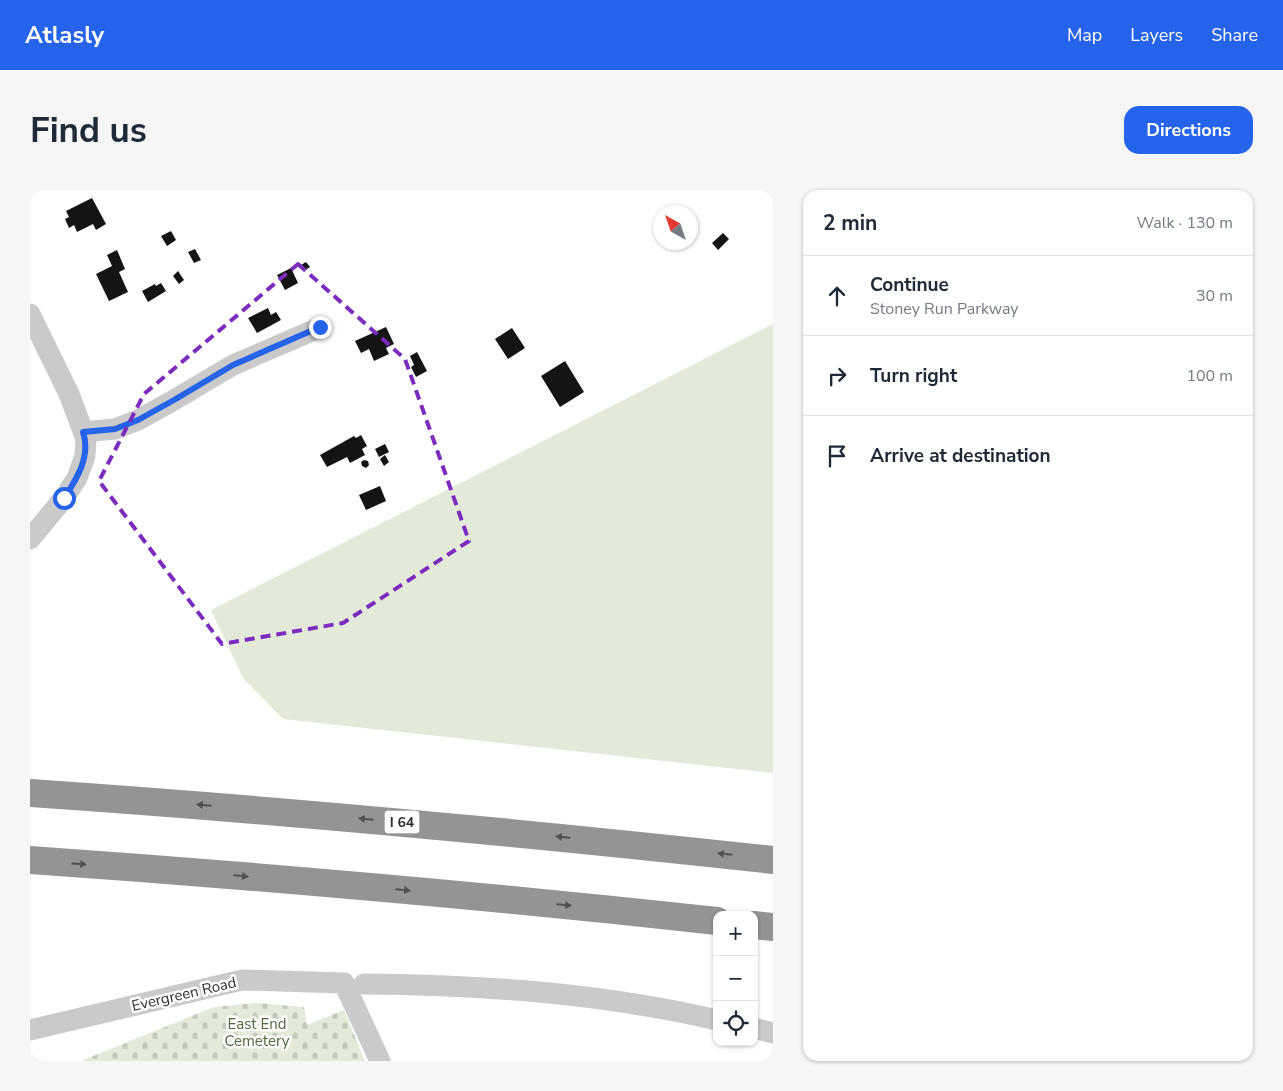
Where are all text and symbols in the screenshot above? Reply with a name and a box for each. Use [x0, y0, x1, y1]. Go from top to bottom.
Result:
text: Atlasly [25, 19, 104, 51]
text: Map [1067, 23, 1102, 47]
text: Layers [1130, 23, 1183, 47]
text: Share [1211, 23, 1258, 47]
button: Directions [1124, 106, 1253, 154]
text: Find us [30, 107, 147, 154]
north arrow [653, 205, 698, 250]
text: 2 min [823, 209, 877, 237]
text: Walk · 130 m [1137, 212, 1233, 234]
text: Continue [870, 272, 949, 298]
icon: ahead [823, 282, 851, 310]
text: 30 m [1196, 285, 1233, 307]
text: Stoney Run Parkway [870, 298, 1019, 320]
route end [309, 316, 332, 339]
icon: right [823, 362, 851, 390]
text: Turn right [870, 363, 957, 389]
text: 100 m [1186, 365, 1233, 387]
icon: arrive [823, 442, 851, 470]
text: Arrive at destination [870, 443, 1051, 469]
route start [53, 487, 76, 510]
one-way arrow [196, 801, 212, 809]
road number: I 64 [384, 810, 420, 834]
one-way arrow [358, 815, 374, 823]
one-way arrow [555, 833, 571, 841]
one-way arrow [716, 850, 732, 858]
one-way arrow [71, 860, 87, 868]
one-way arrow [233, 873, 249, 881]
one-way arrow [395, 886, 411, 894]
one-way arrow [557, 901, 573, 909]
map controls [713, 911, 758, 1046]
button: + [713, 911, 758, 956]
button: − [713, 956, 758, 1001]
street label: Evergreen Road [130, 972, 238, 1016]
button: locate [713, 1001, 758, 1046]
park label: East End Cemetery [224, 1014, 290, 1051]

